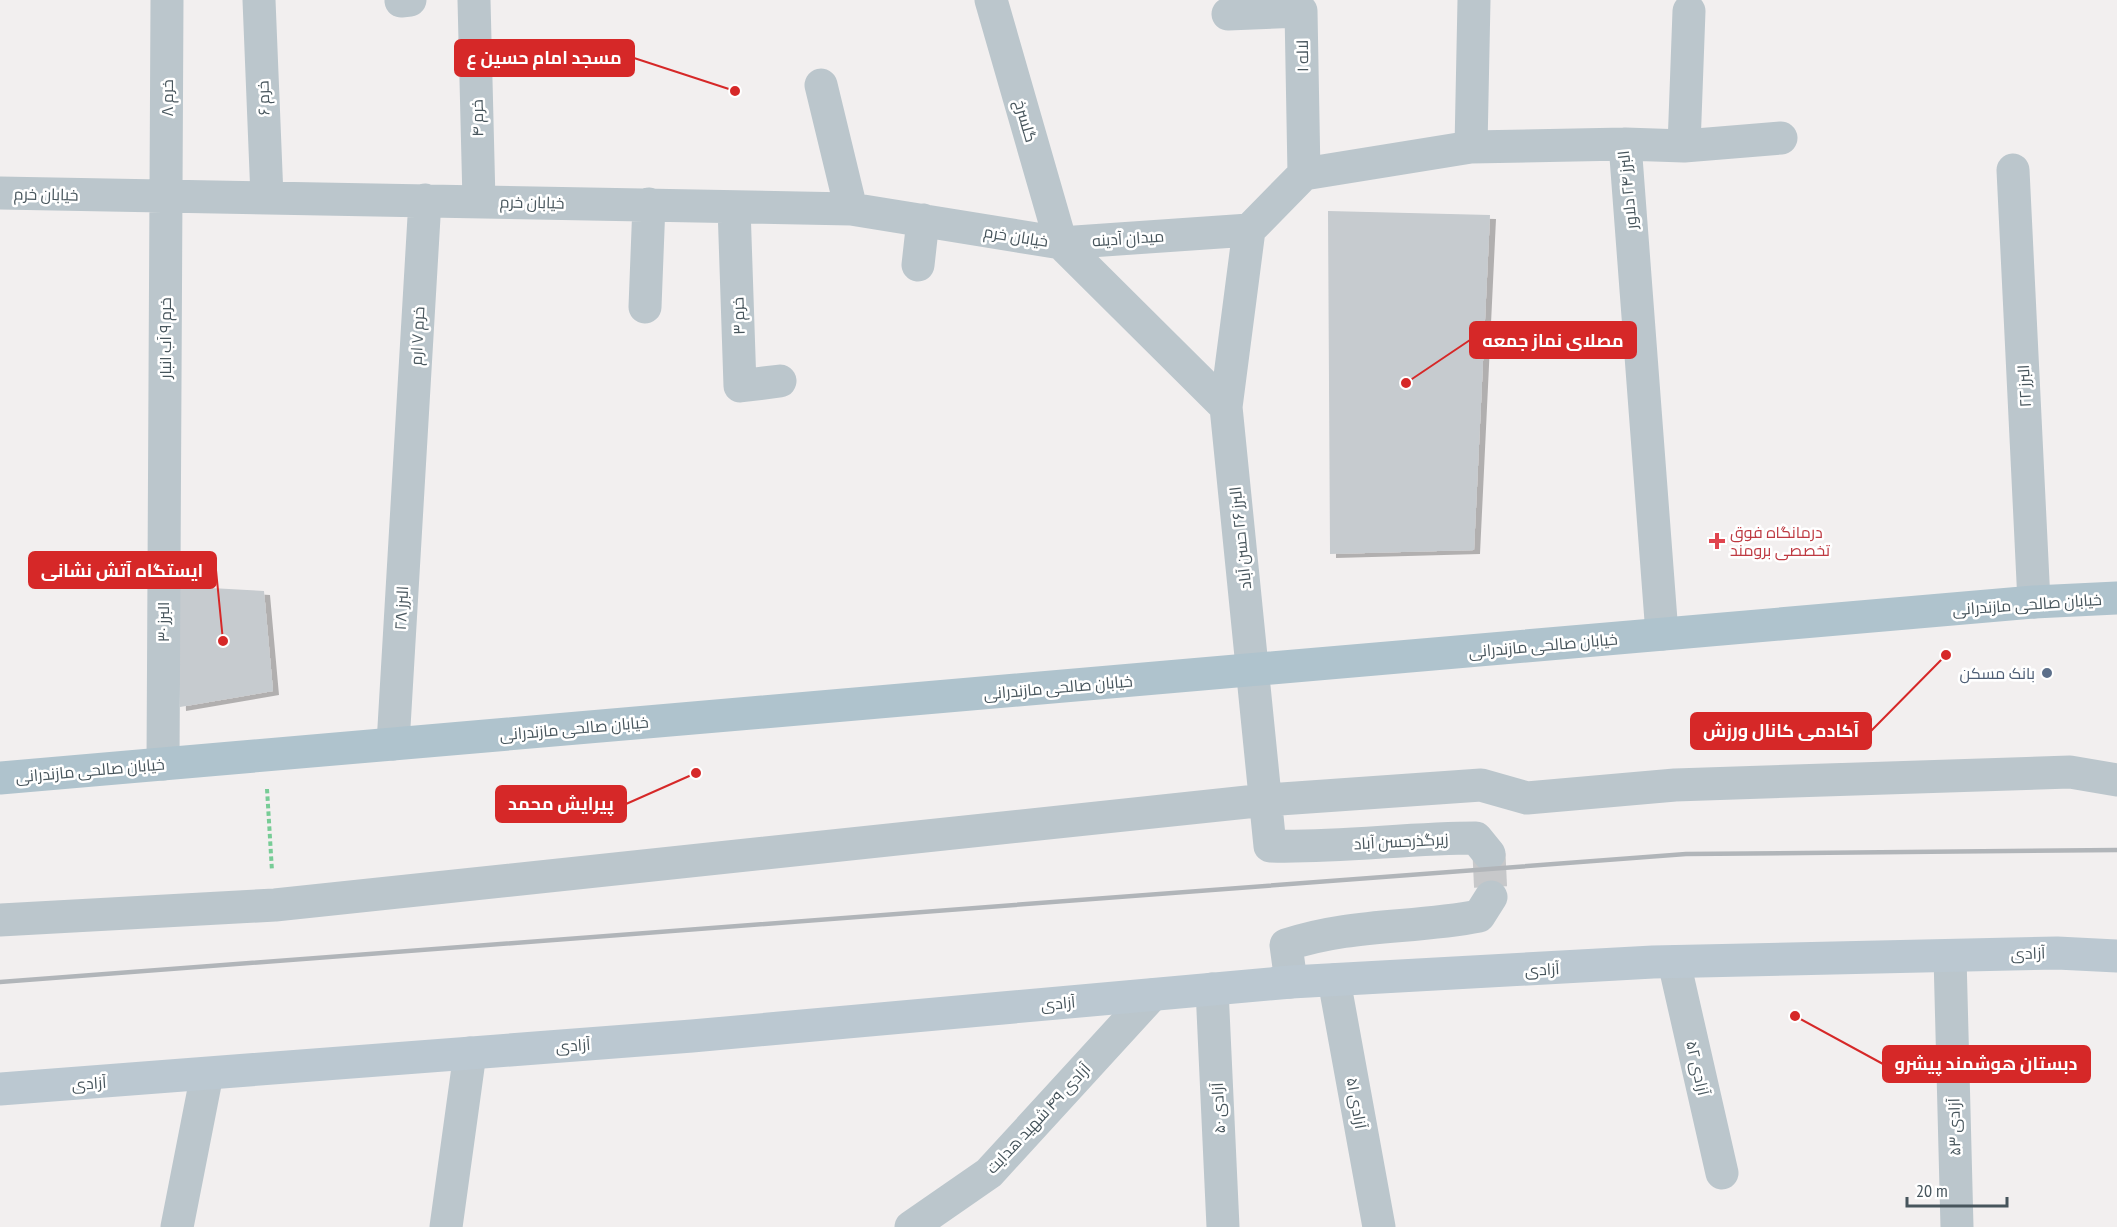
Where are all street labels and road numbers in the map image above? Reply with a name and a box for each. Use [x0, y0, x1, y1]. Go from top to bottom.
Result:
street label: لاله ۱ [1292, 40, 1312, 72]
street label: خرم ۸ [157, 79, 179, 117]
street label: خرم ۶ [252, 80, 276, 116]
street label: گلسرخ [1008, 97, 1042, 145]
street label: خرم ۴ [467, 99, 489, 137]
street label: البرز ۲۴ دلاور [1613, 150, 1641, 231]
street label: خیابان خرم [13, 183, 79, 207]
street label: خیابان خرم [499, 191, 565, 215]
street label: خیابان خرم [982, 221, 1050, 253]
street label: میدان آدینه [1091, 226, 1165, 251]
street label: خرم ۹ آب انبار [155, 297, 177, 380]
street label: خرم ۳ [727, 297, 751, 335]
street label: خرم ۷ ارم [405, 306, 431, 366]
street label: البرز ۲۲ [2013, 364, 2035, 408]
street label: البرز ۲۶ حسن آباد [1225, 486, 1256, 590]
street label: البرز ۲۸ [390, 585, 412, 631]
street label: خیابان صالحی مازندرانی [1952, 589, 2102, 620]
street label: البرز ۳۰ [153, 602, 173, 642]
street label: خیابان صالحی مازندرانی [1468, 629, 1619, 662]
street label: خیابان صالحی مازندرانی [983, 671, 1134, 704]
street label: خیابان صالحی مازندرانی [499, 712, 650, 745]
street label: خیابان صالحی مازندرانی [15, 754, 166, 787]
street label: زیرگذرحسن آباد [1353, 829, 1449, 854]
street label: آزادی [2010, 942, 2047, 965]
street label: آزادی [1524, 958, 1561, 981]
street label: آزادی [1040, 991, 1077, 1015]
street label: آزادی [555, 1034, 592, 1057]
street label: آزادی ۵۲ [1681, 1039, 1714, 1098]
street label: آزادی ۴۹ شهید هدایت [982, 1058, 1096, 1178]
street label: آزادی [71, 1072, 108, 1095]
street label: آزادی ۵۱ [1342, 1076, 1371, 1131]
street label: آزادی ۵۰ [1207, 1081, 1230, 1134]
street label: آزادی ۵۳ [1943, 1097, 1966, 1156]

